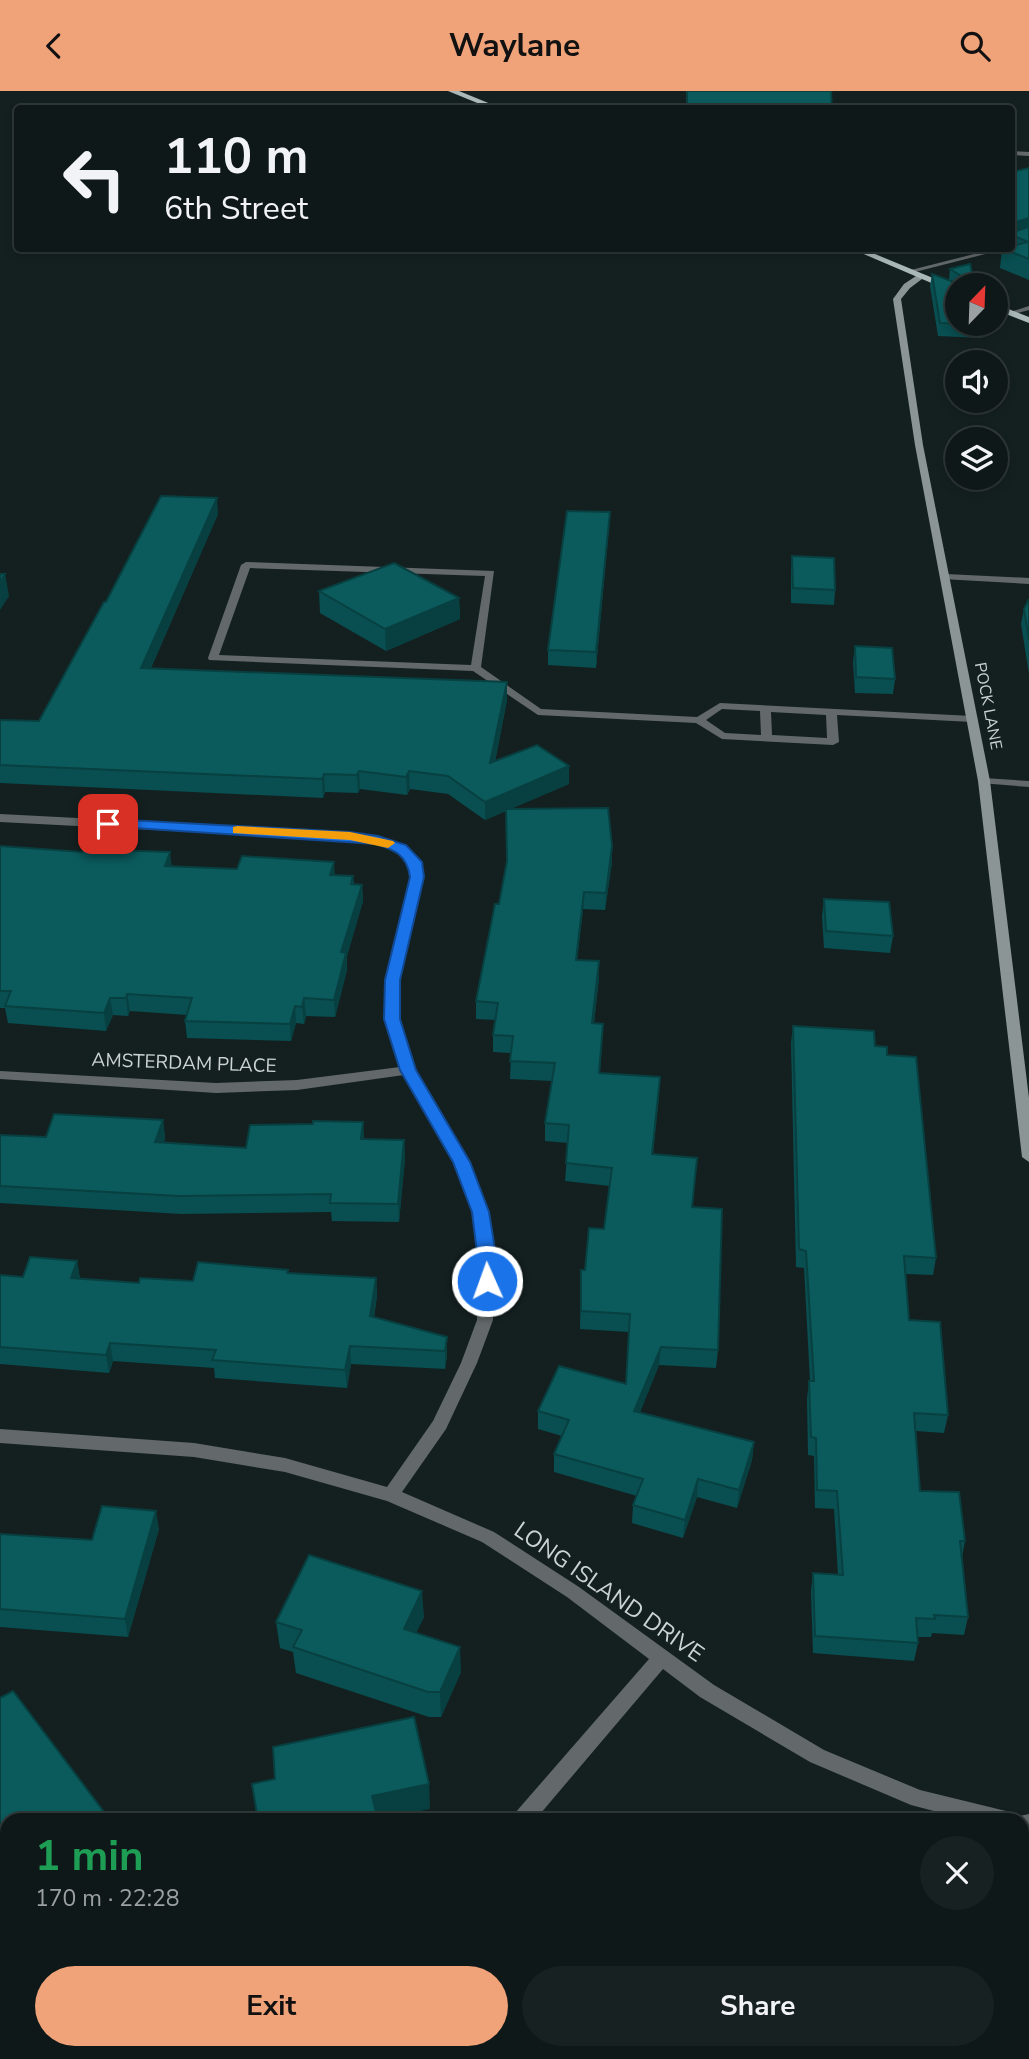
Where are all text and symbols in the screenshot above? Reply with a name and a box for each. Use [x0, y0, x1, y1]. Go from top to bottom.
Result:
text: Waylane [449, 24, 580, 67]
icon: back [35, 27, 73, 65]
icon: search [956, 27, 994, 65]
text: 110 m [164, 123, 308, 190]
icon: left [49, 133, 140, 224]
text: 6th Street [164, 187, 308, 230]
north arrow [945, 273, 1008, 336]
map controls [945, 273, 1008, 490]
button: sound [945, 350, 1008, 413]
button: layers [945, 427, 1008, 490]
street label: POCK LANE [969, 661, 1007, 751]
pin [78, 794, 138, 854]
icon: arrive [89, 805, 127, 843]
street label: AMSTERDAM PLACE [91, 1047, 277, 1079]
position arrow [450, 1244, 524, 1318]
street label: LONG ISLAND DRIVE [508, 1515, 710, 1669]
text: 1 min [35, 1828, 144, 1885]
button: close [920, 1836, 994, 1910]
text: 170 m · 22:28 [35, 1883, 180, 1914]
button: Exit [35, 1966, 508, 2046]
button: Share [522, 1966, 994, 2046]

